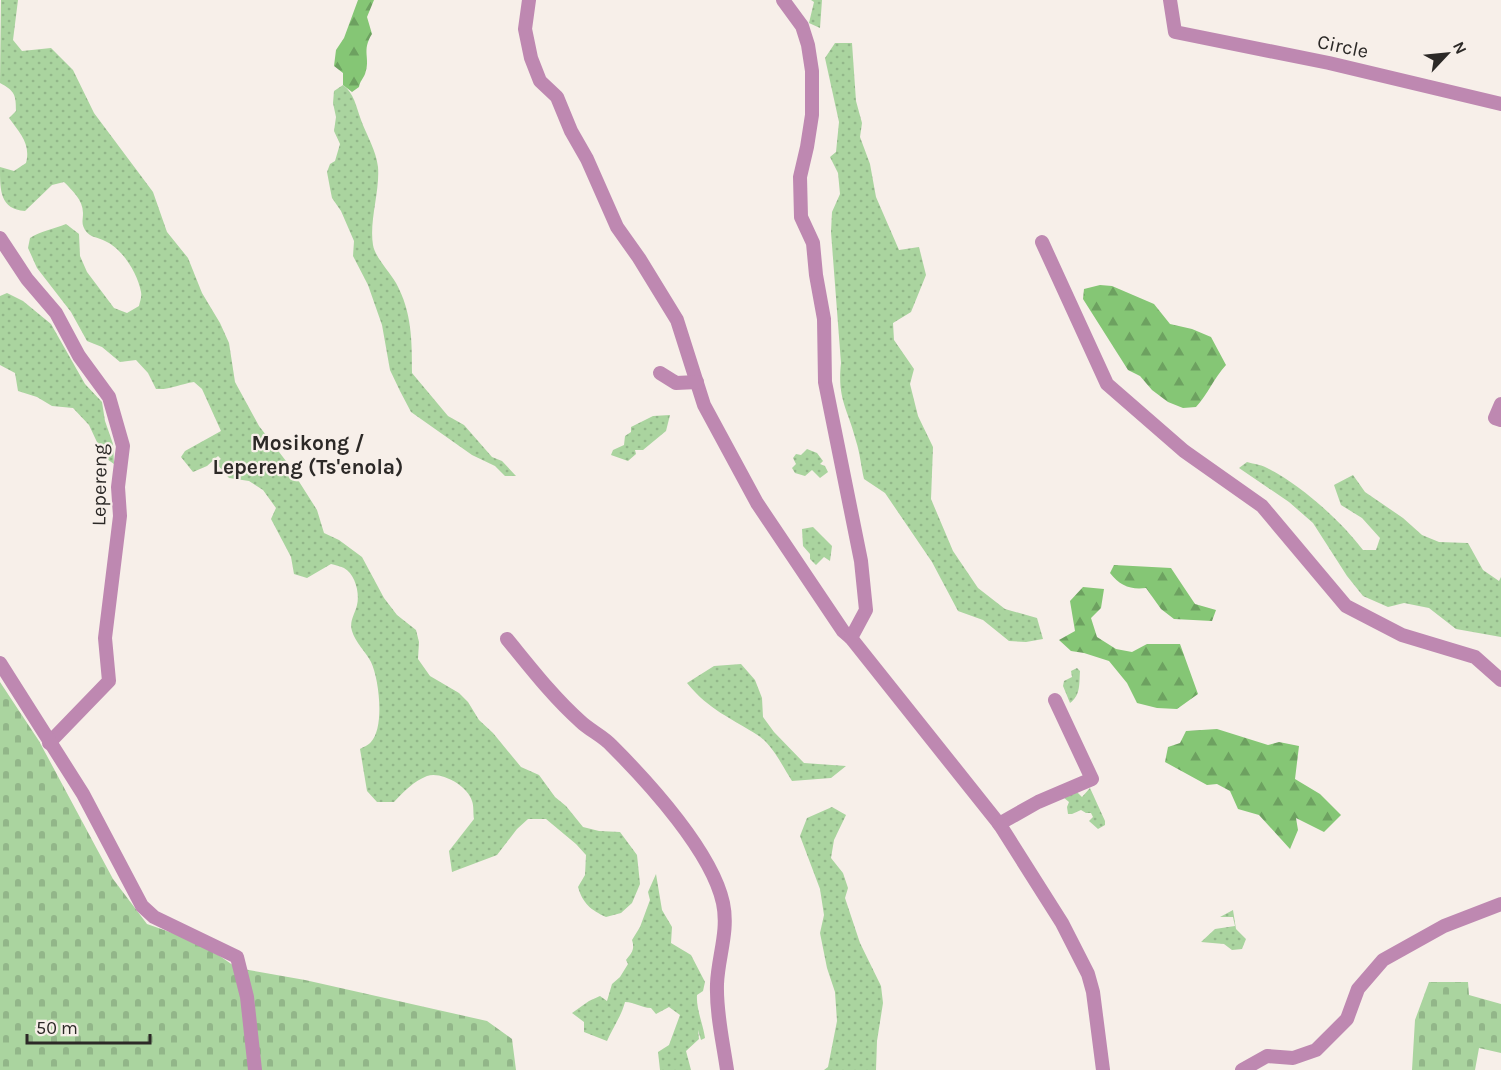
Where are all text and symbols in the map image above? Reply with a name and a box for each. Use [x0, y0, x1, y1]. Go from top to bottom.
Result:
north arrow [1417, 24, 1477, 84]
street label: Circle [1315, 30, 1371, 63]
text: N [1449, 38, 1471, 57]
district label: Mosikong / Lepereng (Ts'enola) [213, 431, 403, 479]
street label: Lepereng [87, 444, 112, 526]
scale bar [27, 1007, 150, 1045]
text: 50 m [36, 1017, 78, 1039]

